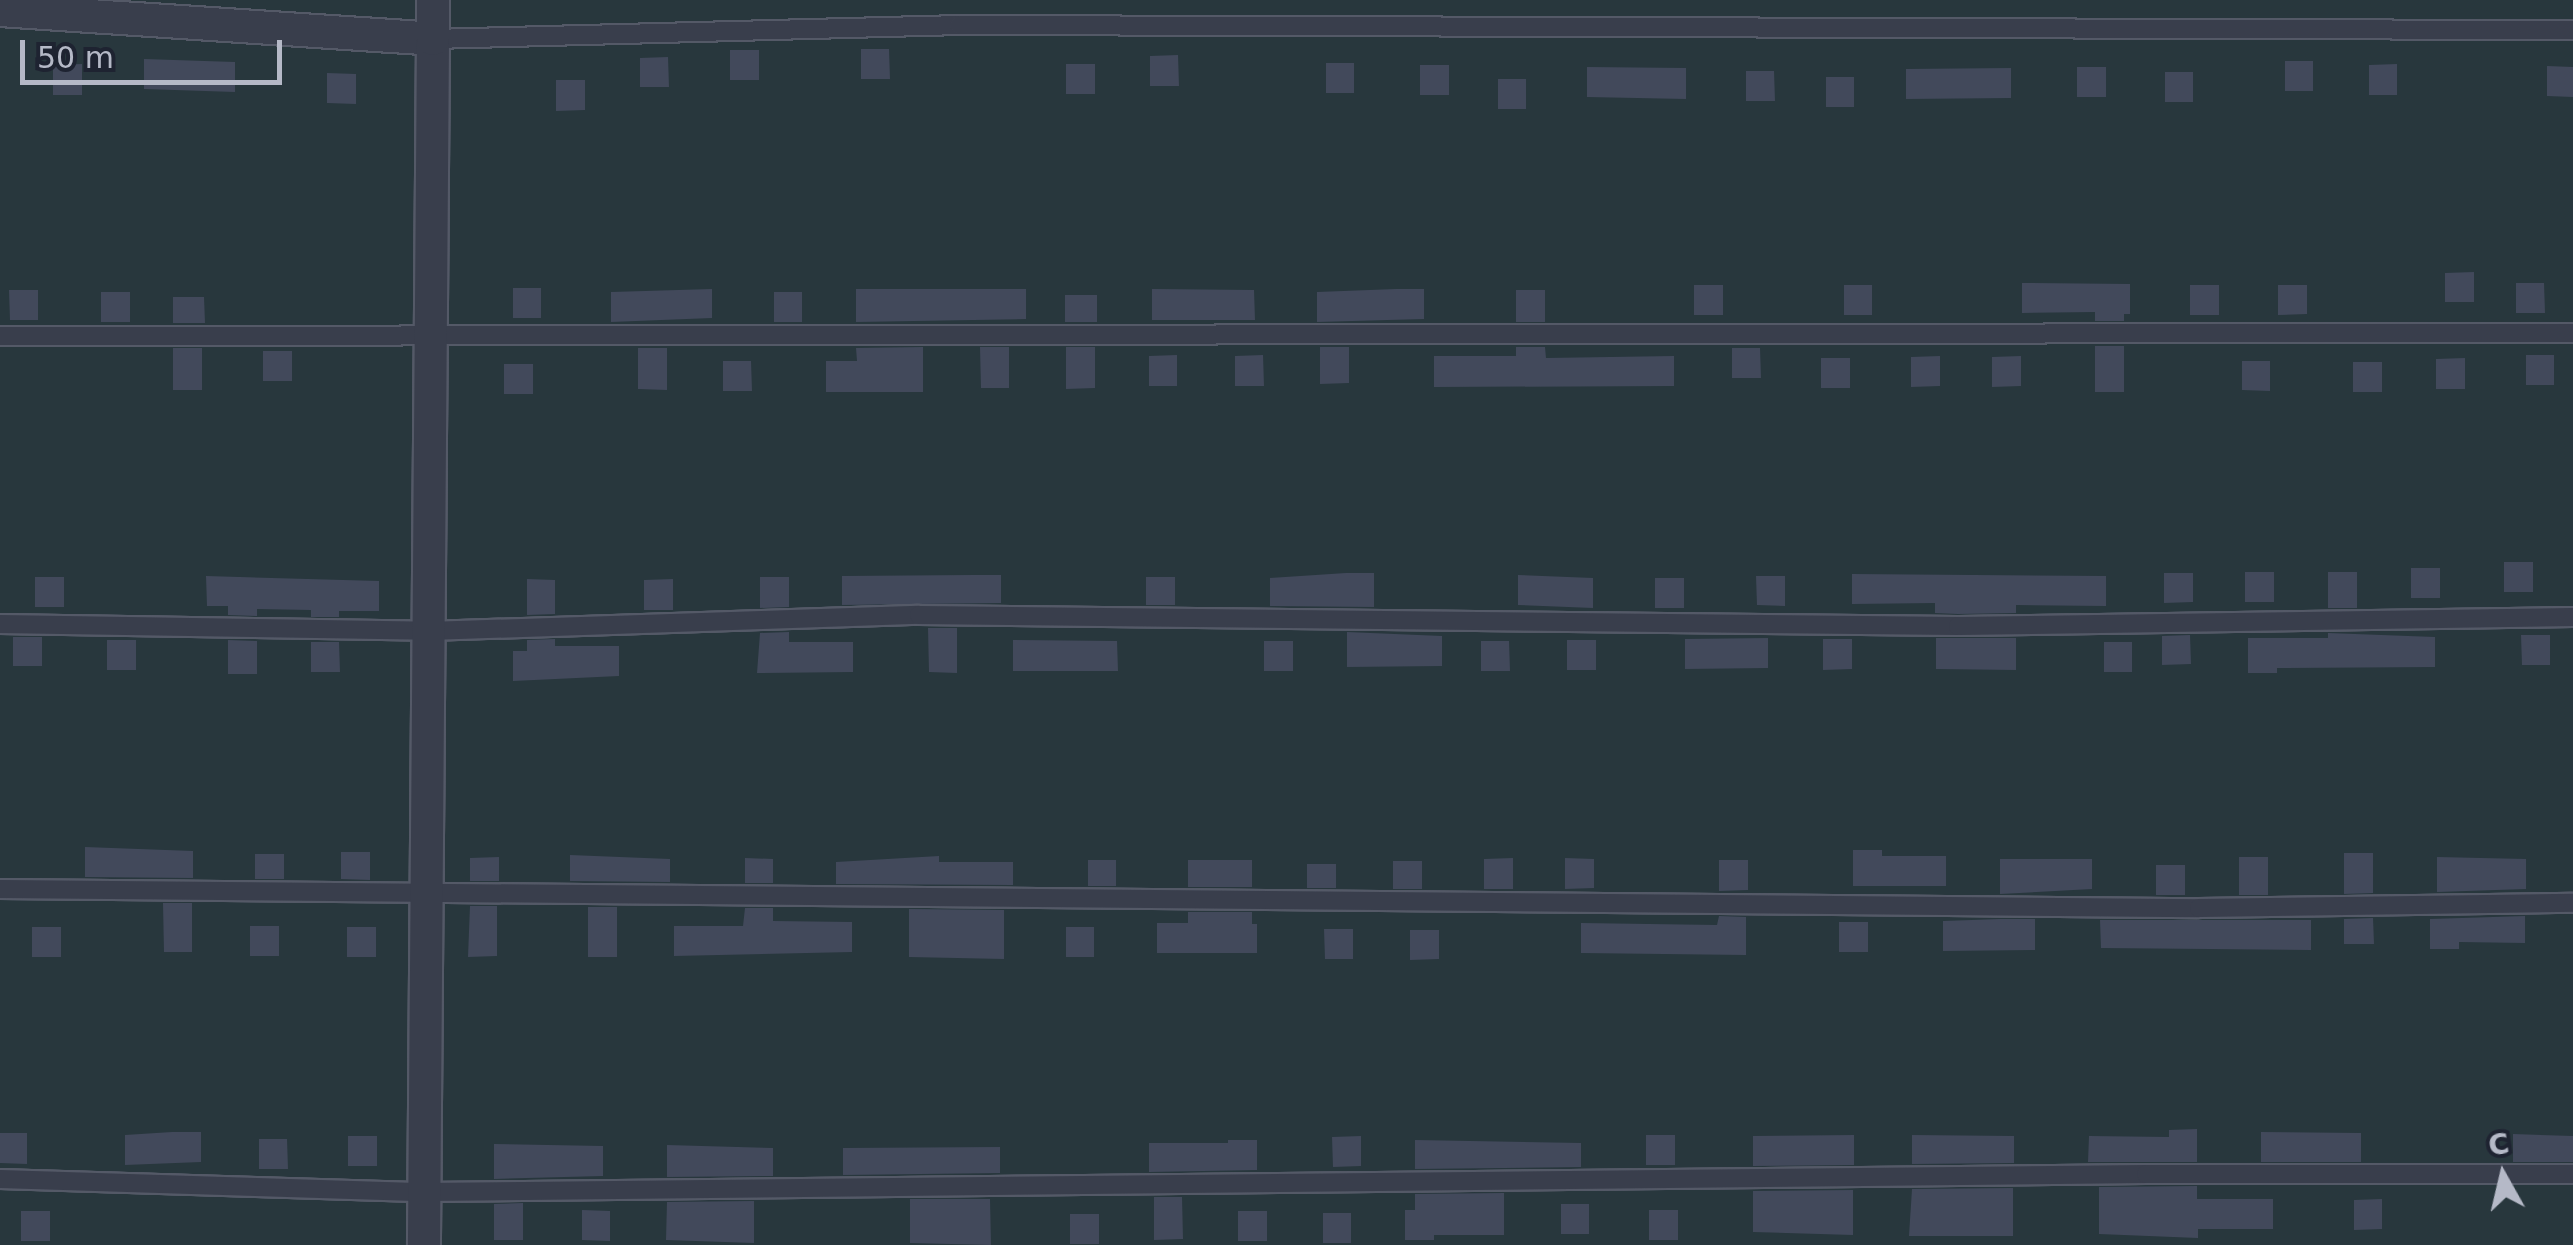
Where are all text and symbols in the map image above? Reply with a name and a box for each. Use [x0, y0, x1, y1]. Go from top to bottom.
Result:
scale bar [25, 20, 288, 82]
text: 50 m [37, 40, 114, 75]
north arrow [2453, 1125, 2553, 1225]
text: С [2486, 1127, 2511, 1163]

